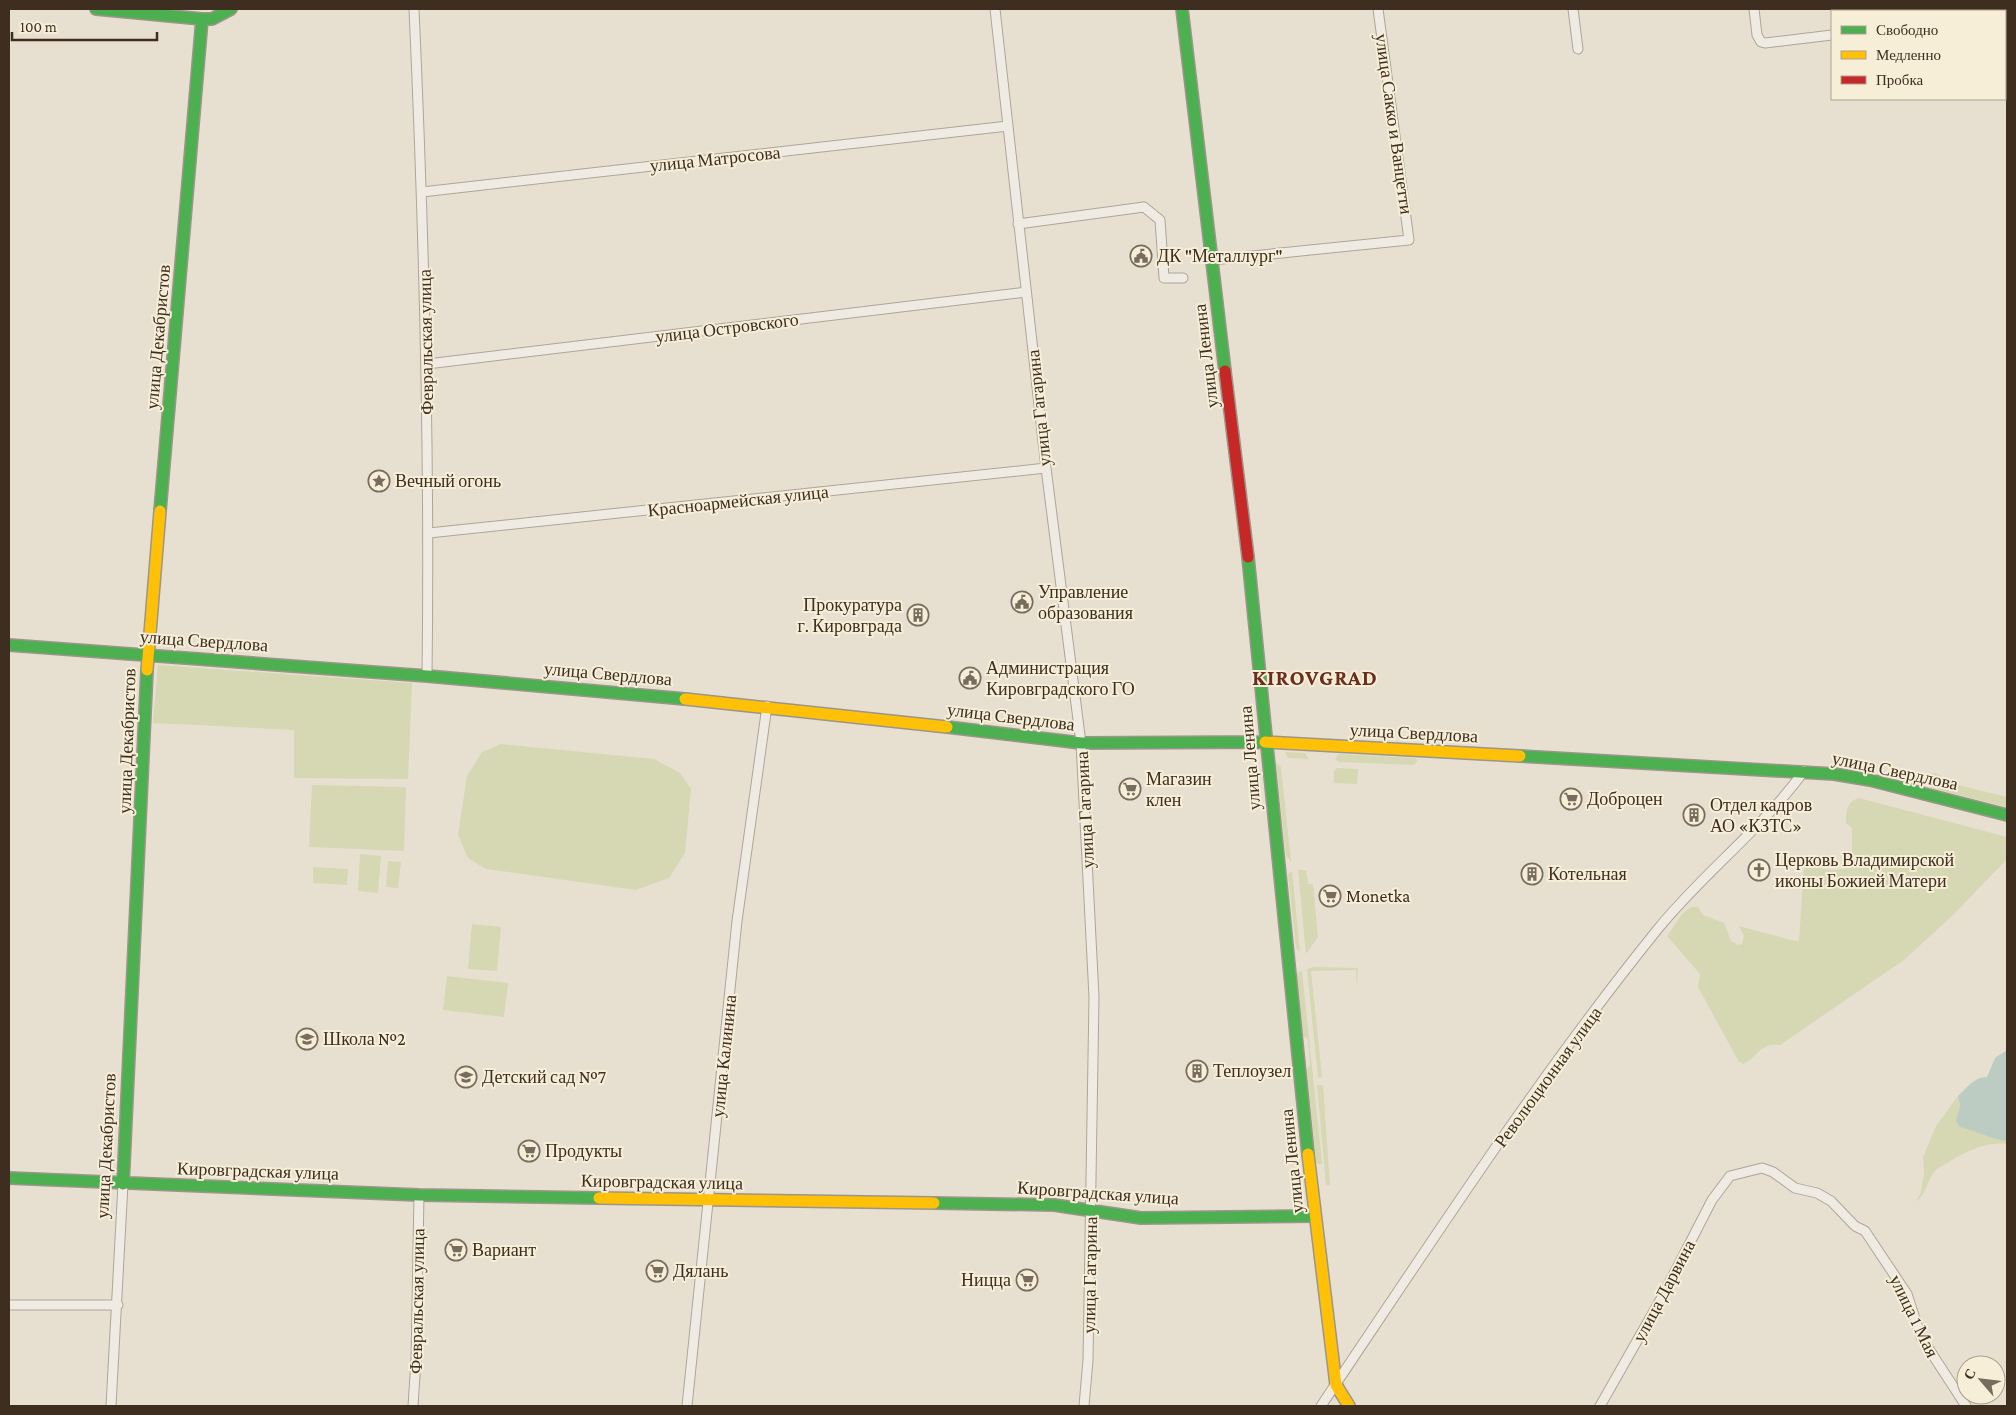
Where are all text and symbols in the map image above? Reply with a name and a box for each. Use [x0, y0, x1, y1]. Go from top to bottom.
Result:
scale bar [12, 10, 158, 42]
legend [1831, 10, 2006, 100]
text: 100 m [20, 19, 57, 35]
text: Свободно [1876, 22, 1938, 38]
street label: улица Сакко и Ванцетти [1371, 32, 1417, 216]
text: Медленно [1876, 47, 1941, 63]
text: Пробка [1876, 72, 1924, 88]
street label: улица Матросова [649, 142, 781, 176]
public building icon: ДК "Металлург" [1129, 244, 1153, 268]
place label: ДК "Металлург" [1157, 246, 1283, 266]
street label: улица Декабристов [142, 264, 174, 410]
street label: Февральская улица [415, 269, 437, 415]
street label: улица Ленина [1190, 303, 1222, 409]
street label: улица Островского [654, 309, 800, 347]
street label: улица Гагарина [1023, 349, 1055, 467]
place icon: Вечный огонь [367, 469, 391, 493]
place label: Вечный огонь [395, 471, 501, 491]
street label: Красноармейская улица [646, 482, 830, 520]
place label: Управление образования [1038, 582, 1133, 623]
public building icon: Управление образования [1010, 590, 1034, 614]
place label: Прокуратура г. Кировграда [797, 595, 902, 636]
building icon: Прокуратура г. Кировграда [906, 603, 930, 627]
street label: улица Свердлова [139, 627, 269, 655]
street label: улица Свердлова [543, 658, 673, 690]
place label: Администрация Кировградского ГО [986, 658, 1135, 699]
district label: KIROVGRAD [1252, 665, 1378, 690]
public building icon: Администрация Кировградского ГО [958, 666, 982, 690]
street label: улица Декабристов [114, 668, 140, 814]
street label: улица Свердлова [946, 699, 1076, 735]
street label: улица Ленина [1235, 705, 1265, 811]
street label: улица Свердлова [1349, 720, 1479, 746]
street label: улица Свердлова [1830, 748, 1960, 794]
street label: улица Гагарина [1072, 751, 1098, 869]
place label: Магазин клен [1146, 769, 1212, 810]
supermarket icon: Магазин клен [1118, 777, 1142, 801]
supermarket icon: Доброцен [1559, 787, 1583, 811]
place label: Доброцен [1587, 789, 1663, 809]
place label: Отдел кадров АО «КЗТС» [1710, 795, 1812, 836]
building icon: Отдел кадров АО «КЗТС» [1682, 803, 1706, 827]
place label: Церковь Владимирской иконы Божией Матери [1775, 850, 1955, 891]
church icon: Церковь Владимирской иконы Божией Матери [1747, 858, 1771, 882]
building icon: Котельная [1520, 862, 1544, 886]
place label: Котельная [1548, 864, 1627, 884]
supermarket icon: Monetka [1318, 884, 1342, 908]
place label: Monetka [1346, 886, 1410, 906]
street label: улица Калинина [708, 994, 740, 1118]
street label: Революционная улица [1490, 1003, 1606, 1151]
school or university icon: Школа №2 [295, 1027, 319, 1051]
place label: Школа №2 [323, 1029, 406, 1049]
building icon: Теплоузел [1185, 1059, 1209, 1083]
place label: Теплоузел [1213, 1061, 1291, 1081]
school or university icon: Детский сад №7 [454, 1065, 478, 1089]
place label: Детский сад №7 [482, 1067, 606, 1087]
street label: улица Декабристов [92, 1073, 120, 1219]
street label: улица Ленина [1277, 1108, 1307, 1214]
supermarket icon: Продукты [517, 1139, 541, 1163]
place label: Продукты [545, 1141, 622, 1161]
street label: Кировградская улица [177, 1158, 339, 1184]
street label: Кировградская улица [581, 1171, 743, 1193]
street label: Кировградская улица [1016, 1177, 1180, 1209]
street label: улица Гагарина [1079, 1216, 1101, 1334]
street label: Февральская улица [406, 1228, 428, 1374]
street label: улица Дарвина [1629, 1236, 1699, 1346]
supermarket icon: Вариант [444, 1238, 468, 1262]
place label: Вариант [472, 1240, 536, 1260]
supermarket icon: Дялань [645, 1259, 669, 1283]
place label: Дялань [673, 1261, 728, 1281]
supermarket icon: Ницца [1015, 1268, 1039, 1292]
place label: Ницца [961, 1270, 1011, 1290]
street label: улица 1 Мая [1885, 1271, 1943, 1361]
north arrow [1956, 1355, 2006, 1405]
text: С [1960, 1366, 1979, 1382]

